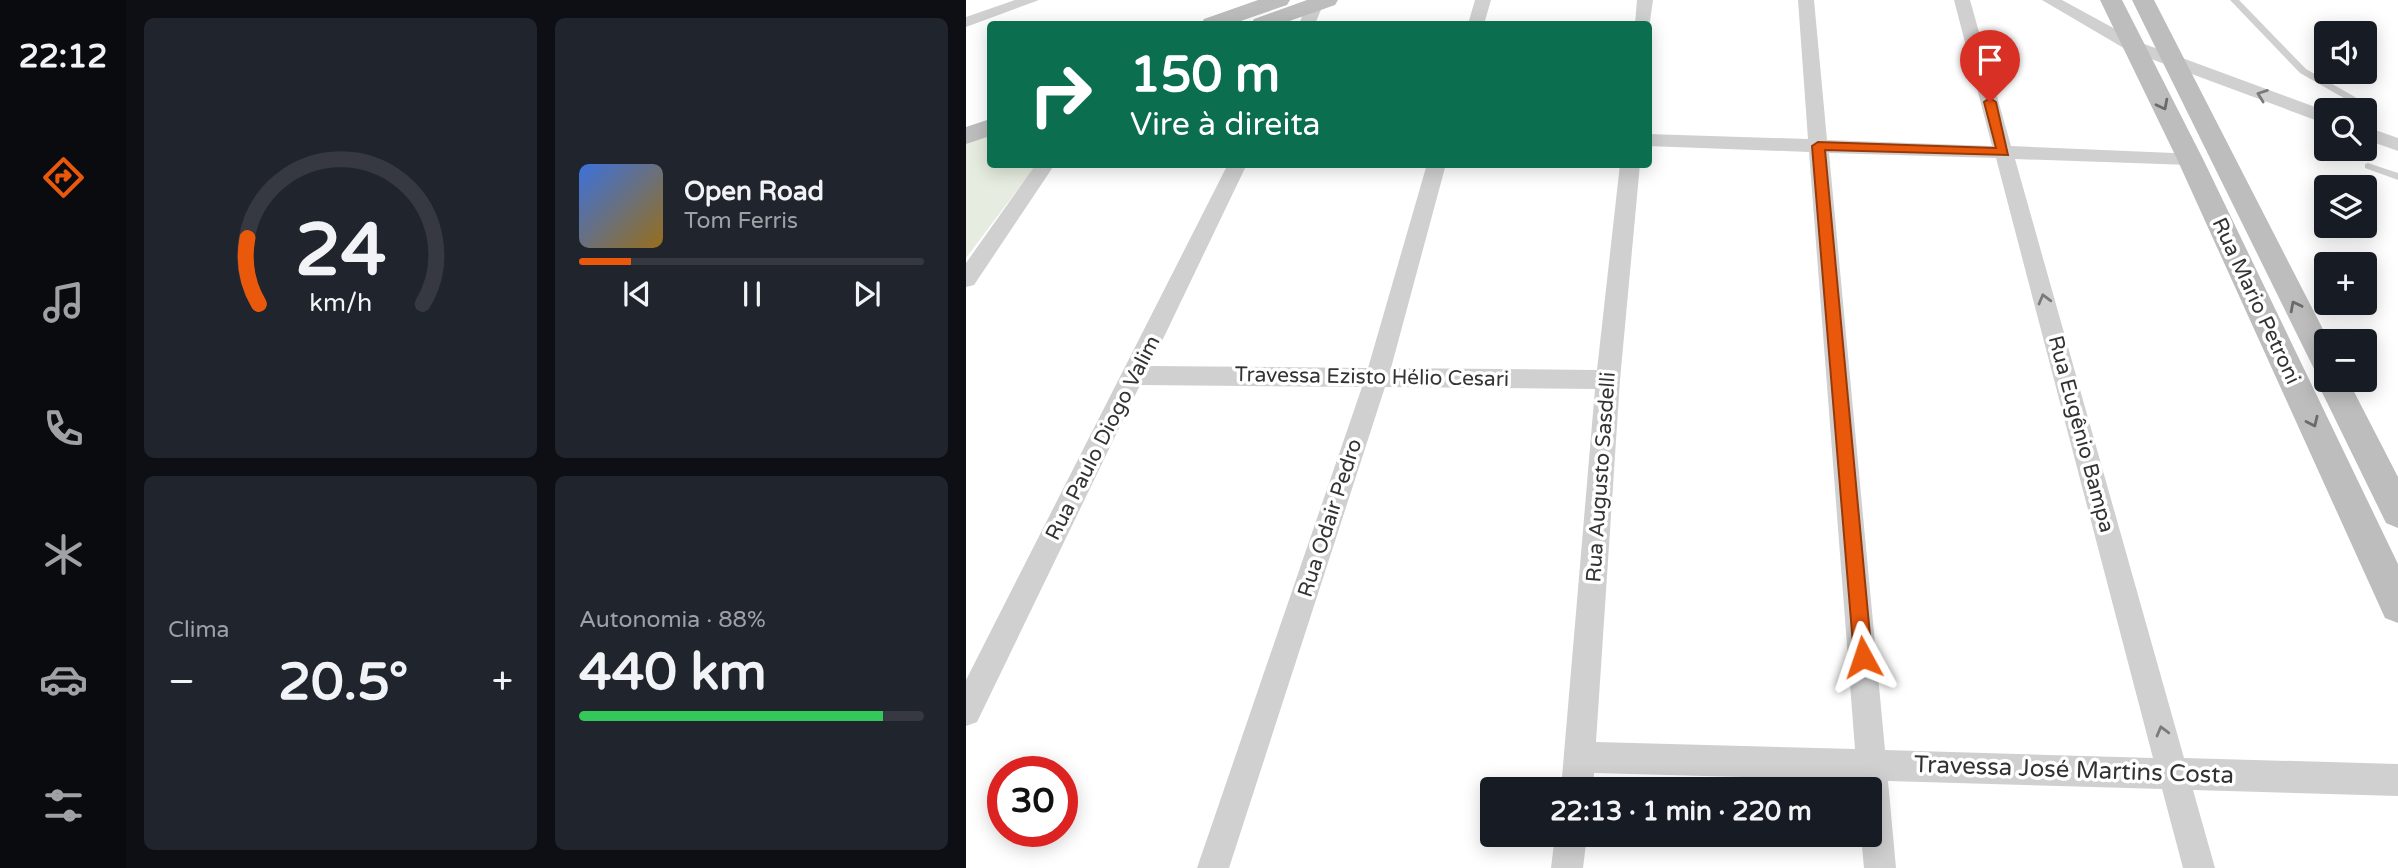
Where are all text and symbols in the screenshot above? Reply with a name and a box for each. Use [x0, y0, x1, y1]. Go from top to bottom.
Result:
map controls [2314, 21, 2377, 392]
button: sound [2314, 21, 2377, 84]
pin [1960, 30, 2020, 102]
text: 22:12 [19, 38, 107, 76]
icon: arrive [1971, 41, 2009, 79]
text: 150 m [1130, 46, 1280, 105]
icon: right [1015, 49, 1106, 140]
one-way arrow [2256, 89, 2268, 103]
one-way arrow [2154, 98, 2168, 110]
button: search [2314, 98, 2377, 161]
text: Vire à direita [1130, 106, 1321, 144]
icon: directions [39, 153, 88, 202]
button: layers [2314, 175, 2377, 238]
text: Open Road [684, 176, 824, 207]
text: Tom Ferris [684, 207, 798, 235]
text: 24 [295, 208, 386, 296]
street label: Rua Mario Petroni [2206, 214, 2306, 388]
button: + [2314, 252, 2377, 315]
icon: previous [618, 275, 656, 313]
icon: pause [733, 275, 771, 313]
icon: next [848, 275, 886, 313]
icon: music [39, 278, 88, 327]
text: km/h [309, 288, 372, 318]
one-way arrow [2038, 293, 2052, 305]
one-way arrow [2290, 301, 2304, 313]
button: − [2314, 329, 2377, 392]
street label: Rua Paulo Diogo Valim [1040, 331, 1166, 545]
street label: Rua Eugênio Bampa [2043, 333, 2119, 535]
street label: Travessa Ezisto Hélio Cesari [1235, 362, 1509, 392]
street label: Rua Augusto Sasdelli [1581, 371, 1621, 583]
icon: phone [39, 404, 88, 453]
one-way arrow [2304, 415, 2318, 427]
street label: Rua Odair Pedro [1293, 436, 1367, 600]
icon: climate [39, 530, 88, 579]
text: Autonomia · 88% [579, 606, 766, 634]
text: Clima [168, 616, 229, 644]
position arrow [1826, 620, 1900, 694]
text: 440 km [579, 641, 767, 704]
text: 20.5° [278, 651, 408, 714]
icon: car [39, 655, 88, 704]
text: − [168, 659, 195, 705]
text: + [492, 659, 513, 705]
one-way arrow [2156, 725, 2170, 737]
street label: Travessa José Martins Costa [1914, 750, 2234, 790]
speed limit sign: 30 [987, 756, 1078, 847]
icon: filters [39, 781, 88, 830]
text: 22:13 · 1 min · 220 m [1550, 796, 1812, 827]

